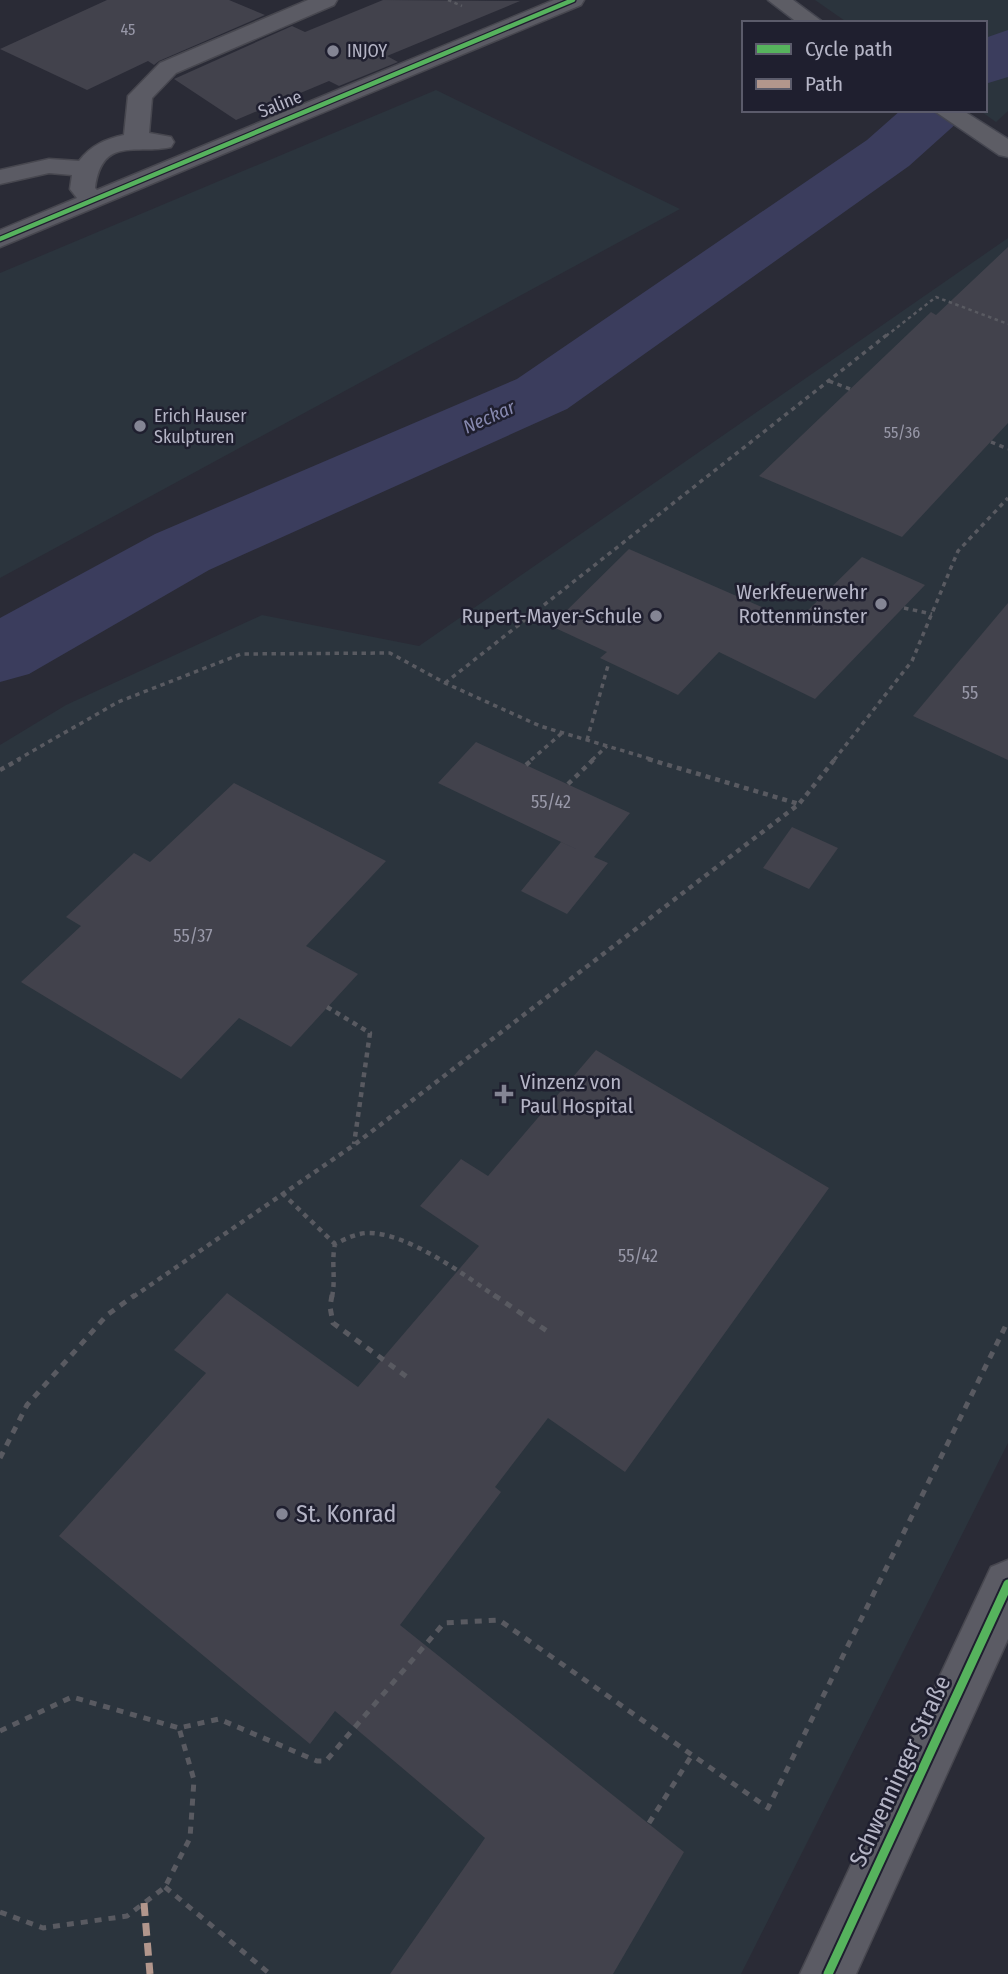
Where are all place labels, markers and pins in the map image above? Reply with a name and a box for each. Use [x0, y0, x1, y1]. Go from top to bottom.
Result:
place label: INJOY [347, 40, 387, 62]
marker: INJOY [325, 43, 341, 59]
place label: Erich Hauser Skulpturen [154, 405, 247, 448]
marker: Erich Hauser Skulpturen [132, 418, 148, 434]
place label: Werkfeuerwehr Rottenmünster [736, 579, 868, 629]
marker: Werkfeuerwehr Rottenmünster [873, 596, 889, 612]
place label: Rupert-Mayer-Schule [462, 603, 642, 629]
marker: Rupert-Mayer-Schule [648, 608, 664, 624]
place label: Vinzenz von Paul Hospital [520, 1069, 634, 1119]
marker: Vinzenz von Paul Hospital [494, 1084, 514, 1104]
place label: St. Konrad [296, 1500, 396, 1528]
marker: St. Konrad [274, 1506, 290, 1522]

